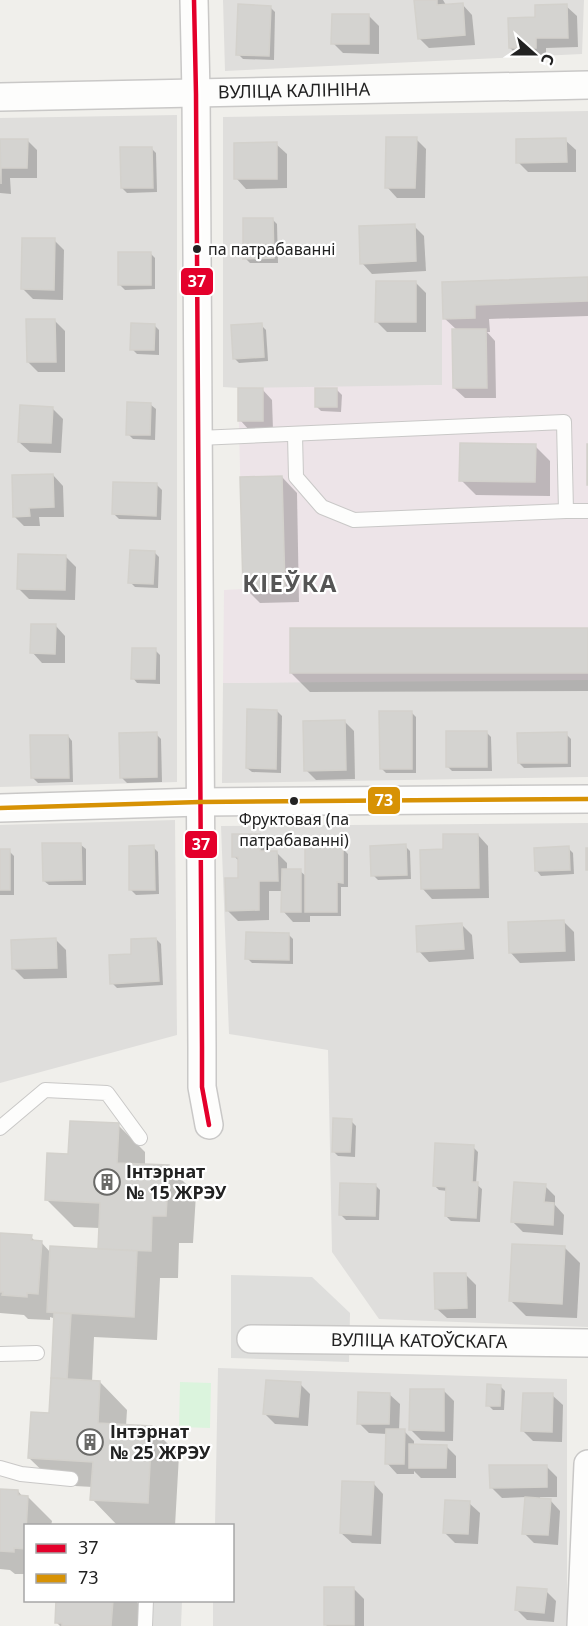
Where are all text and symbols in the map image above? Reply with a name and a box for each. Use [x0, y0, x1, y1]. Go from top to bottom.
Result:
north arrow [504, 24, 564, 84]
text: С [536, 51, 560, 68]
street label: ВУЛІЦА КАЛІНІНА [218, 76, 371, 104]
place label: па патрабаванні [208, 238, 335, 260]
marker: па патрабаванні [191, 243, 203, 255]
line badge: 37 [180, 267, 214, 296]
text: 37 [188, 270, 206, 292]
district label: КІЕЎКА [242, 566, 338, 599]
line badge: 73 [367, 786, 401, 815]
text: 73 [375, 789, 393, 811]
marker: Фруктовая (па патрабаванні) [288, 795, 300, 807]
place label: Фруктовая (па патрабаванні) [239, 808, 349, 851]
line badge: 37 [184, 830, 218, 859]
text: 37 [192, 833, 210, 855]
place label: Інтэрнат № 15 ЖРЭУ [126, 1159, 227, 1204]
building icon: Інтэрнат № 15 ЖРЭУ [92, 1167, 122, 1197]
street label: ВУЛІЦА КАТОЎСКАГА [331, 1327, 508, 1353]
place label: Інтэрнат № 25 ЖРЭУ [110, 1419, 211, 1464]
building icon: Інтэрнат № 25 ЖРЭУ [75, 1427, 105, 1457]
legend [24, 1524, 234, 1602]
text: 37 [78, 1535, 99, 1559]
text: 73 [78, 1565, 99, 1589]

